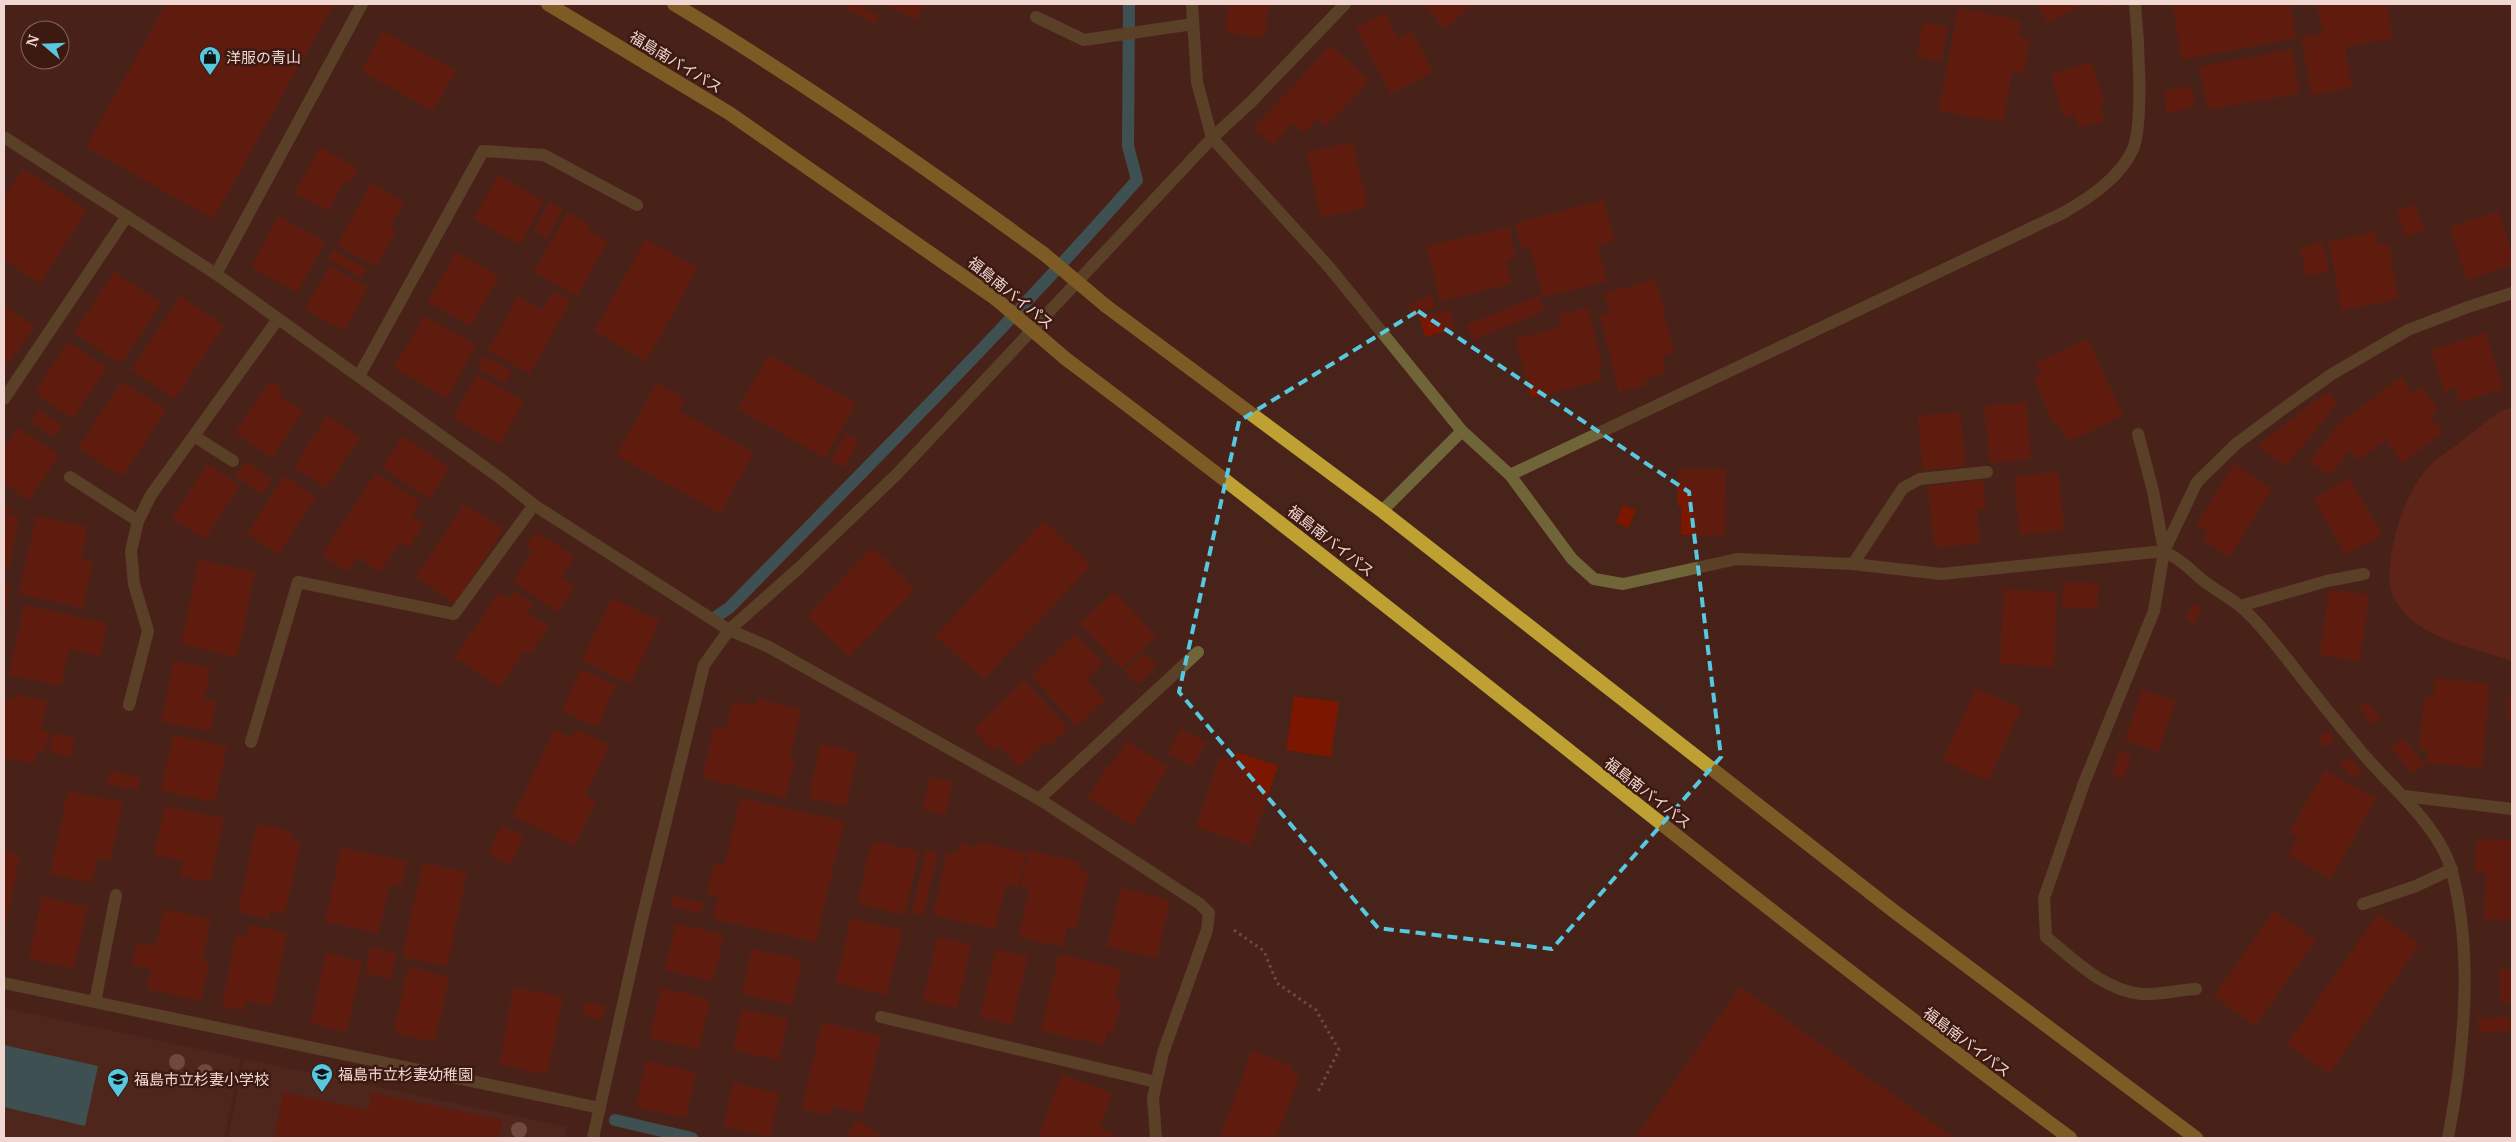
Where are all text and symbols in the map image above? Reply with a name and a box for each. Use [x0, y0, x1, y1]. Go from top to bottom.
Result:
north arrow [20, 20, 70, 70]
street label: 福島南バイパス [626, 27, 726, 97]
text: N [22, 33, 43, 49]
shop icon: 洋服の青山 [198, 45, 222, 76]
place label: 洋服の青山 [226, 48, 301, 67]
street label: 福島南バイパス [964, 253, 1058, 333]
street label: 福島南バイパス [1284, 501, 1378, 581]
street label: 福島南バイパス [1601, 753, 1695, 833]
street label: 福島南バイパス [1919, 1003, 2015, 1081]
school or university icon: 福島市立杉妻幼稚園 [310, 1062, 334, 1093]
place label: 福島市立杉妻幼稚園 [338, 1065, 473, 1084]
school or university icon: 福島市立杉妻小学校 [106, 1067, 130, 1098]
place label: 福島市立杉妻小学校 [134, 1070, 269, 1089]

